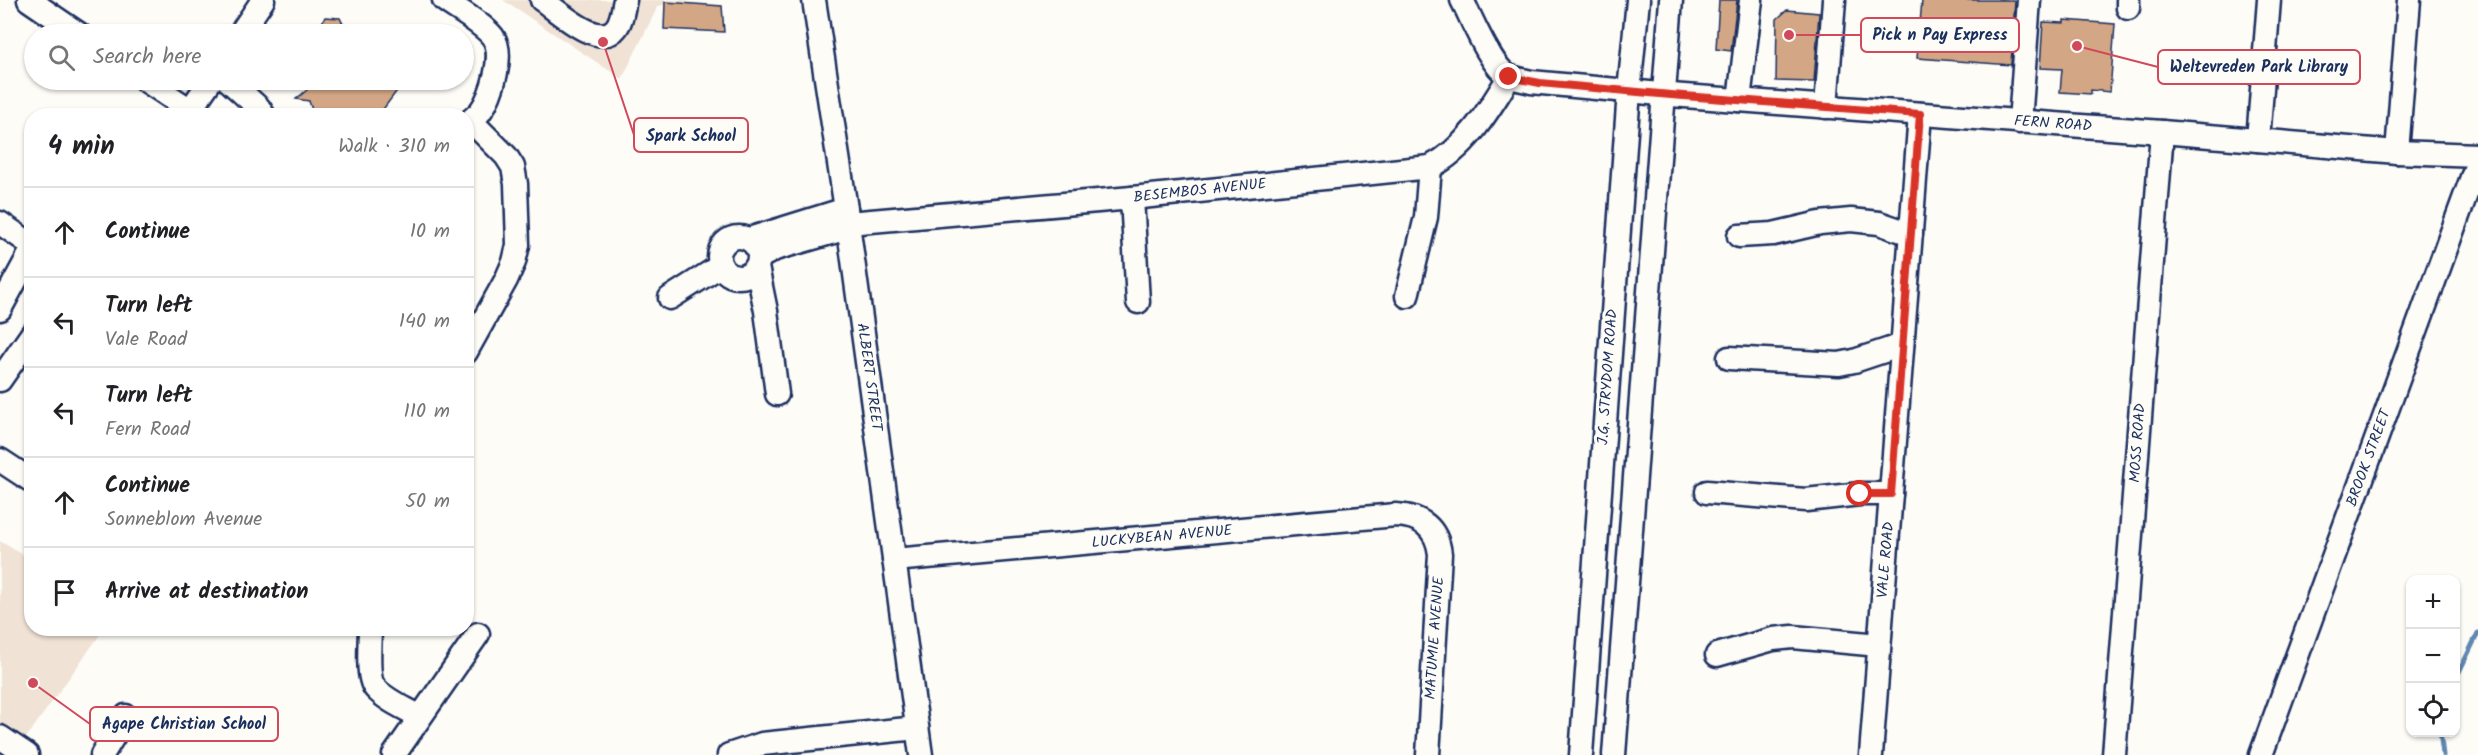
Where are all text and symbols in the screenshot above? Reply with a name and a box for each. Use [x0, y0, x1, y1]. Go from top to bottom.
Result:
callout: Pick n Pay Express [1861, 18, 2019, 52]
text: Pick n Pay Express [1873, 23, 2008, 48]
search box [24, 24, 474, 90]
text: Search here [93, 40, 201, 75]
icon: search [45, 41, 78, 74]
callout: Weltevreden Park Library [2158, 50, 2360, 84]
text: Weltevreden Park Library [2170, 55, 2349, 80]
route end [1495, 63, 1521, 89]
street label: FERN ROAD [2013, 109, 2093, 139]
callout: Spark School [634, 118, 748, 152]
text: Spark School [646, 124, 737, 149]
text: 4 min [48, 126, 115, 168]
text: Walk · 310 m [338, 131, 450, 163]
street label: BESEMBOS AVENUE [1132, 172, 1269, 210]
text: Continue [105, 215, 190, 250]
icon: ahead [48, 216, 81, 249]
text: 10 m [410, 216, 450, 248]
text: Turn left [105, 289, 192, 324]
icon: left [48, 306, 81, 339]
text: 140 m [399, 306, 450, 338]
street label: J.G. STRYDOM ROAD [1591, 308, 1625, 446]
street label: ALBERT STREET [850, 321, 889, 434]
text: Vale Road [105, 324, 187, 356]
text: Turn left [105, 379, 192, 414]
icon: left [48, 396, 81, 429]
text: 110 m [404, 396, 450, 428]
street label: MOSS ROAD [2123, 402, 2153, 484]
street label: BROOK STREET [2340, 404, 2398, 510]
text: Fern Road [105, 414, 190, 446]
text: Continue [105, 469, 190, 504]
route start [1846, 480, 1872, 506]
icon: ahead [48, 486, 81, 519]
text: 50 m [405, 486, 450, 518]
text: Sonneblom Avenue [105, 504, 262, 536]
street label: LUCKYBEAN AVENUE [1091, 519, 1235, 555]
street label: VALE ROAD [1871, 520, 1901, 599]
text: Arrive at destination [105, 575, 308, 610]
street label: MATUMIE AVENUE [1419, 575, 1451, 700]
map controls [2406, 575, 2460, 737]
button: + [2406, 575, 2460, 629]
icon: arrive [48, 576, 81, 609]
button: − [2406, 629, 2460, 683]
button: locate [2406, 683, 2460, 737]
callout: Agape Christian School [90, 707, 278, 741]
text: Agape Christian School [102, 712, 267, 737]

